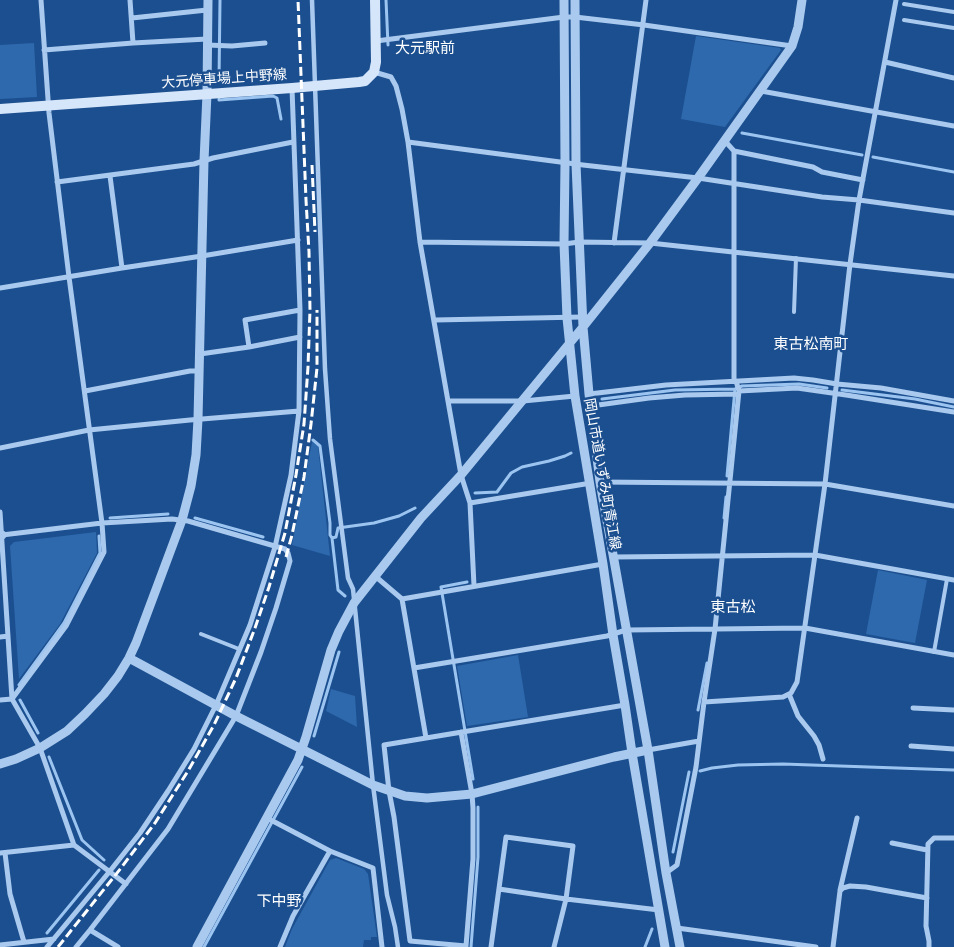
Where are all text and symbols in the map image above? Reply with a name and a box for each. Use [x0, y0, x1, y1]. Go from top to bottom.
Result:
district label: 大元駅前 [395, 40, 455, 58]
street label: 大元停車場上中野線 [161, 66, 287, 92]
district label: 東古松南町 [774, 336, 848, 354]
street label: 岡山市道いずみ町青江線 [580, 397, 624, 551]
district label: 東古松 [711, 599, 755, 617]
district label: 下中野 [257, 893, 301, 911]

